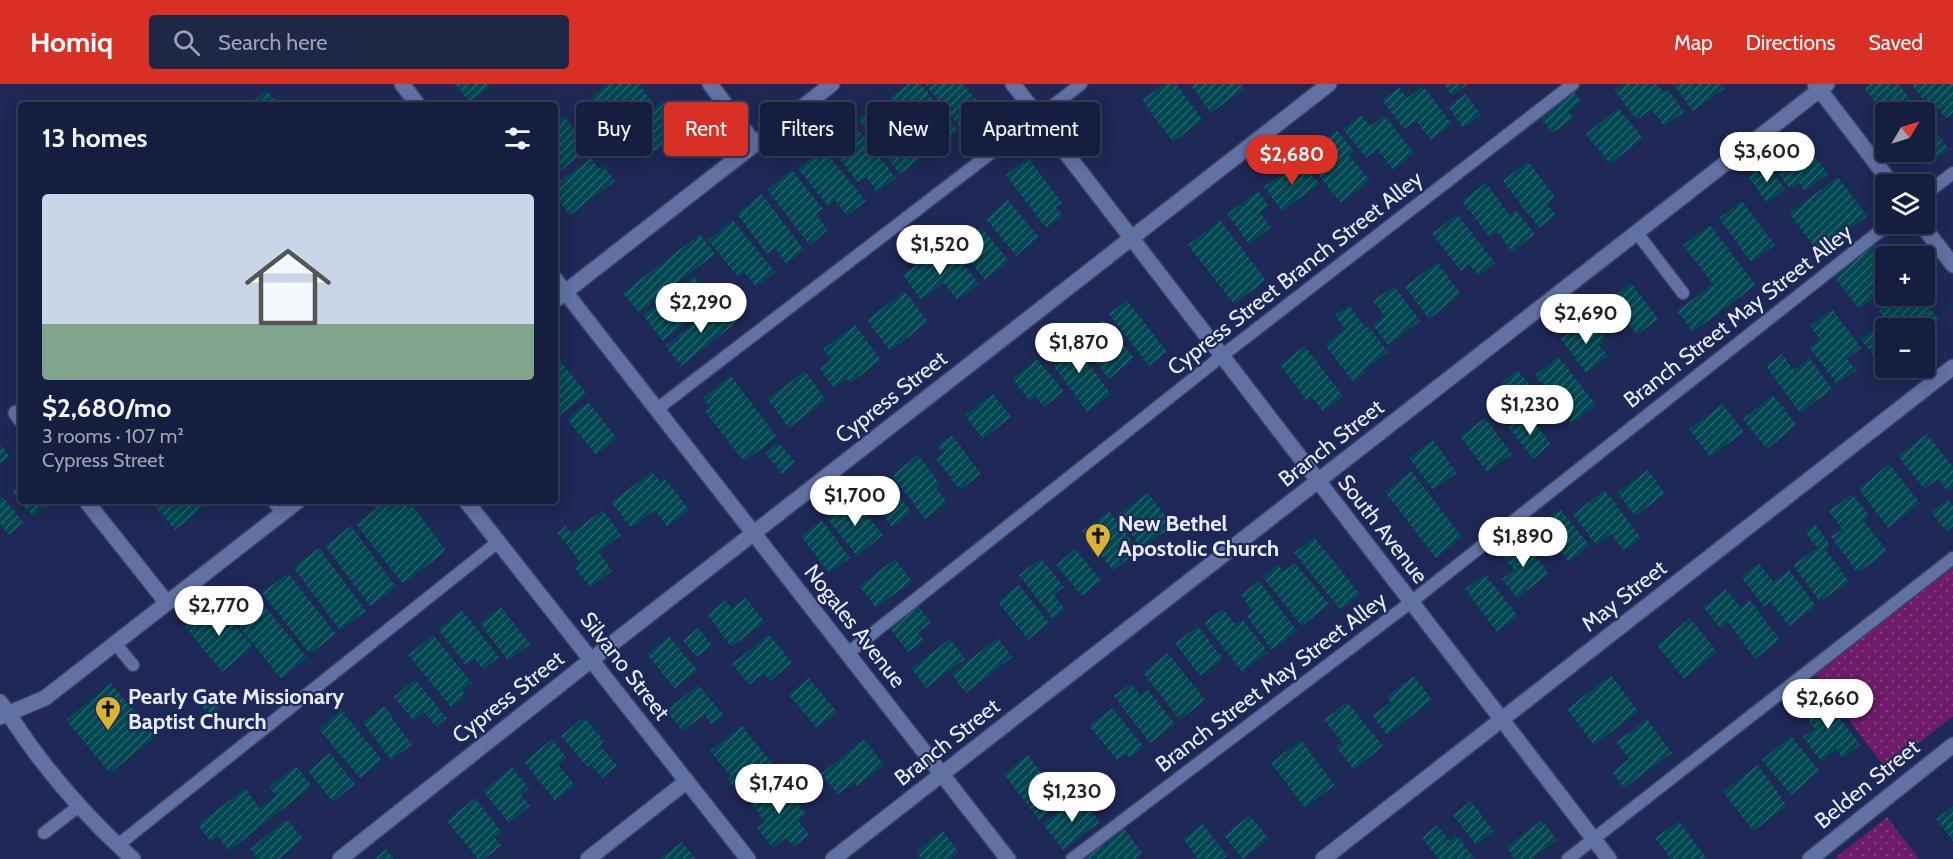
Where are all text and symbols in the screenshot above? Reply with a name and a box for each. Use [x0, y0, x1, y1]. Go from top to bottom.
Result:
search box [149, 15, 569, 69]
text: Homiq [30, 25, 113, 59]
icon: search [170, 26, 203, 59]
text: Search here [218, 29, 327, 56]
text: Map [1674, 30, 1713, 55]
text: Directions [1746, 30, 1835, 55]
text: Saved [1868, 30, 1923, 55]
chip: Buy [576, 102, 652, 156]
chip: Rent [664, 102, 748, 156]
chip: Filters [760, 102, 855, 156]
chip: New [867, 102, 949, 156]
chip: Apartment [961, 102, 1100, 156]
north arrow [1875, 102, 1935, 162]
map controls [1875, 102, 1935, 378]
text: 13 homes [42, 122, 148, 154]
icon: filters [501, 122, 534, 155]
pin: $3,600 [1718, 132, 1816, 183]
pin: $2,680 [1243, 135, 1341, 186]
text: $3,600 [1734, 139, 1800, 163]
text: $2,680 [1260, 142, 1324, 166]
street label: Cypress Street Branch Street Alley [1162, 165, 1428, 381]
button: layers [1875, 174, 1935, 234]
street label: Branch Street May Street Alley [1618, 218, 1858, 414]
pin: $1,520 [891, 225, 989, 276]
text: $1,520 [910, 232, 970, 256]
icon: home [234, 233, 342, 341]
button: + [1875, 246, 1935, 306]
pin: $2,290 [652, 283, 750, 334]
text: $2,290 [670, 290, 732, 314]
pin: $2,690 [1537, 294, 1635, 345]
text: $2,690 [1554, 301, 1618, 325]
button: − [1875, 318, 1935, 378]
pin: $1,870 [1030, 323, 1128, 374]
text: $1,870 [1049, 330, 1109, 354]
street label: Cypress Street [830, 345, 953, 449]
pin: $1,230 [1481, 385, 1579, 436]
text: $2,680/mo [42, 392, 171, 424]
text: $1,230 [1500, 392, 1560, 416]
street label: Branch Street [1273, 393, 1389, 492]
text: 3 rooms · 107 m² [42, 424, 184, 448]
text: Cypress Street [42, 448, 164, 472]
street label: South Avenue [1332, 469, 1434, 589]
pin: $1,700 [806, 476, 904, 527]
text: $1,700 [824, 483, 886, 507]
place label: New Bethel Apostolic Church [1118, 510, 1279, 562]
pin: $1,890 [1474, 517, 1572, 568]
church icon: New Bethel Apostolic Church [1083, 521, 1113, 559]
text: $1,890 [1492, 524, 1554, 548]
street label: May Street [1576, 554, 1672, 638]
street label: Nogales Avenue [799, 559, 911, 693]
pin: $2,770 [170, 586, 268, 637]
street label: Branch Street May Street Alley [1150, 586, 1392, 778]
text: $2,770 [188, 593, 250, 617]
street label: Silvano Street [574, 607, 676, 726]
street label: Cypress Street [447, 645, 570, 749]
pin: $2,660 [1779, 679, 1877, 730]
place label: Pearly Gate Missionary Baptist Church [128, 683, 344, 735]
text: $2,660 [1796, 686, 1860, 710]
street label: Branch Street [889, 692, 1005, 791]
church icon: Pearly Gate Missionary Baptist Church [93, 694, 123, 732]
street label: Belden Street [1809, 733, 1925, 834]
pin: $1,740 [730, 764, 828, 815]
text: $1,740 [749, 771, 809, 795]
pin: $1,230 [1023, 772, 1121, 823]
text: $1,230 [1042, 779, 1102, 803]

